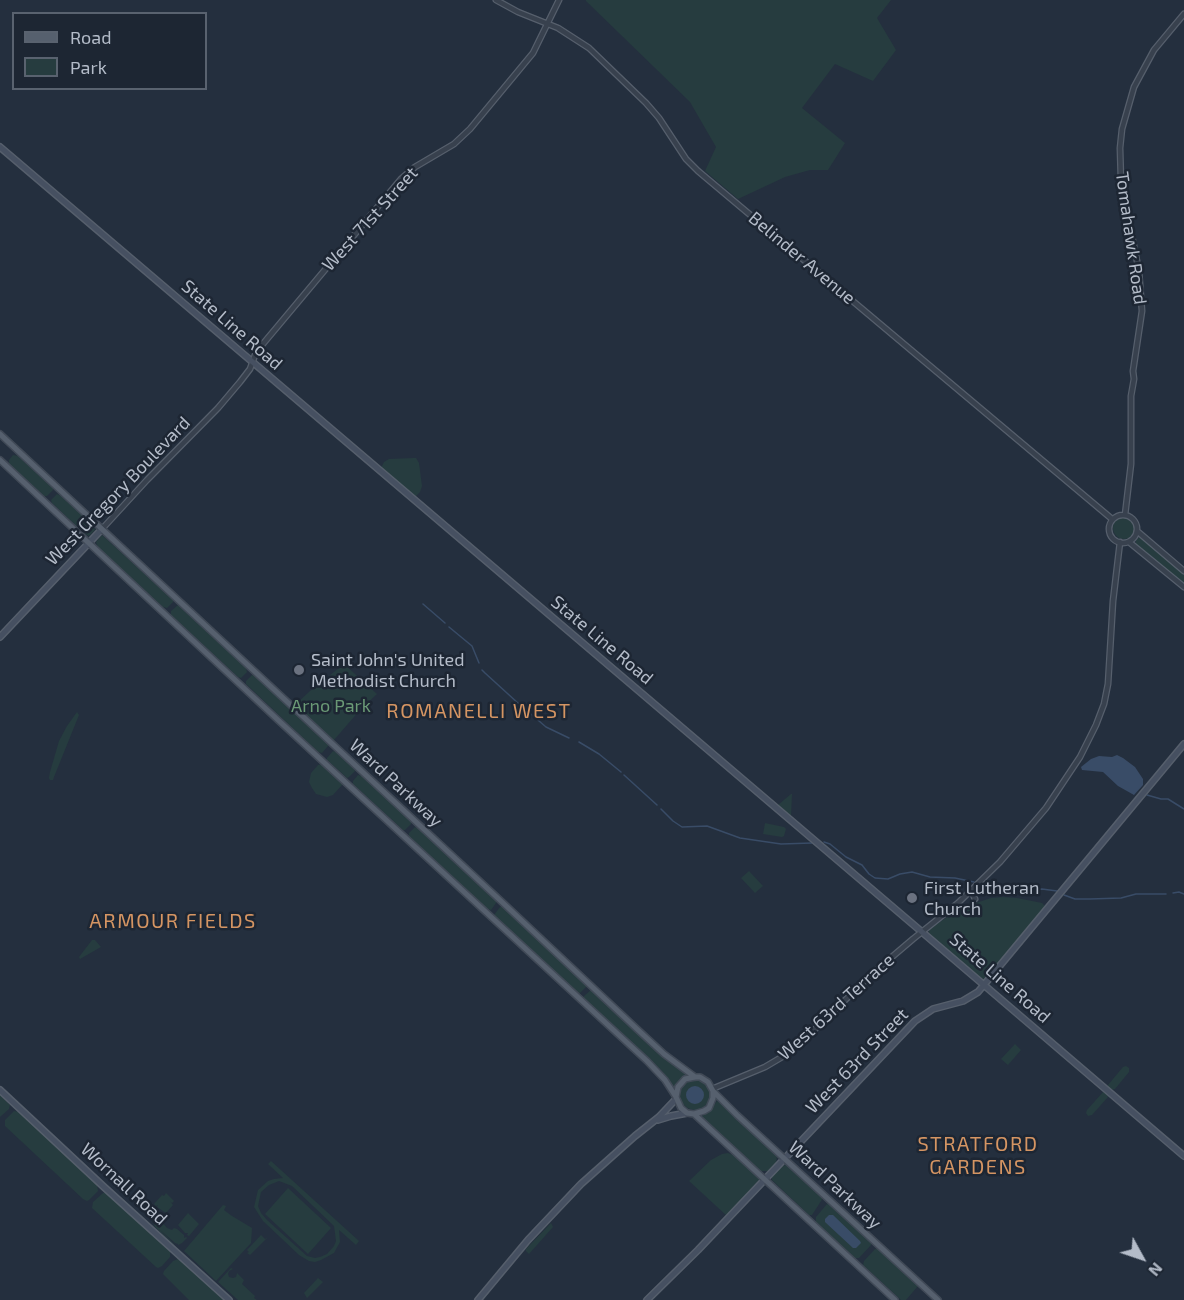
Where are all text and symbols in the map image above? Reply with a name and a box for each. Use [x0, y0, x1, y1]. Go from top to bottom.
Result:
legend [12, 12, 207, 90]
text: Road [70, 26, 111, 48]
text: Park [70, 56, 107, 78]
street label: West 71st Street [318, 162, 422, 276]
street label: Tomahawk Road [1111, 170, 1151, 306]
street label: Belinder Avenue [744, 207, 860, 309]
street label: State Line Road [177, 275, 287, 375]
street label: West Gregory Boulevard [41, 412, 195, 570]
street label: State Line Road [547, 591, 657, 689]
place label: Saint John's United Methodist Church [311, 649, 465, 692]
marker: Saint John's United Methodist Church [292, 663, 306, 677]
park label: Arno Park [291, 695, 371, 717]
district label: ROMANELLI WEST [386, 699, 572, 723]
street label: Ward Parkway [345, 734, 447, 832]
place label: First Lutheran Church [924, 877, 1039, 920]
marker: First Lutheran Church [905, 891, 919, 905]
district label: ARMOUR FIELDS [89, 909, 257, 933]
street label: State Line Road [945, 928, 1055, 1028]
street label: West 63rd Terrace [773, 949, 899, 1065]
street label: West 63rd Street [801, 1004, 913, 1118]
district label: STRATFORD GARDENS [917, 1132, 1039, 1179]
street label: Ward Parkway [784, 1136, 886, 1234]
street label: Wornall Road [76, 1138, 172, 1230]
north arrow [1112, 1228, 1172, 1288]
text: N [1145, 1259, 1167, 1280]

